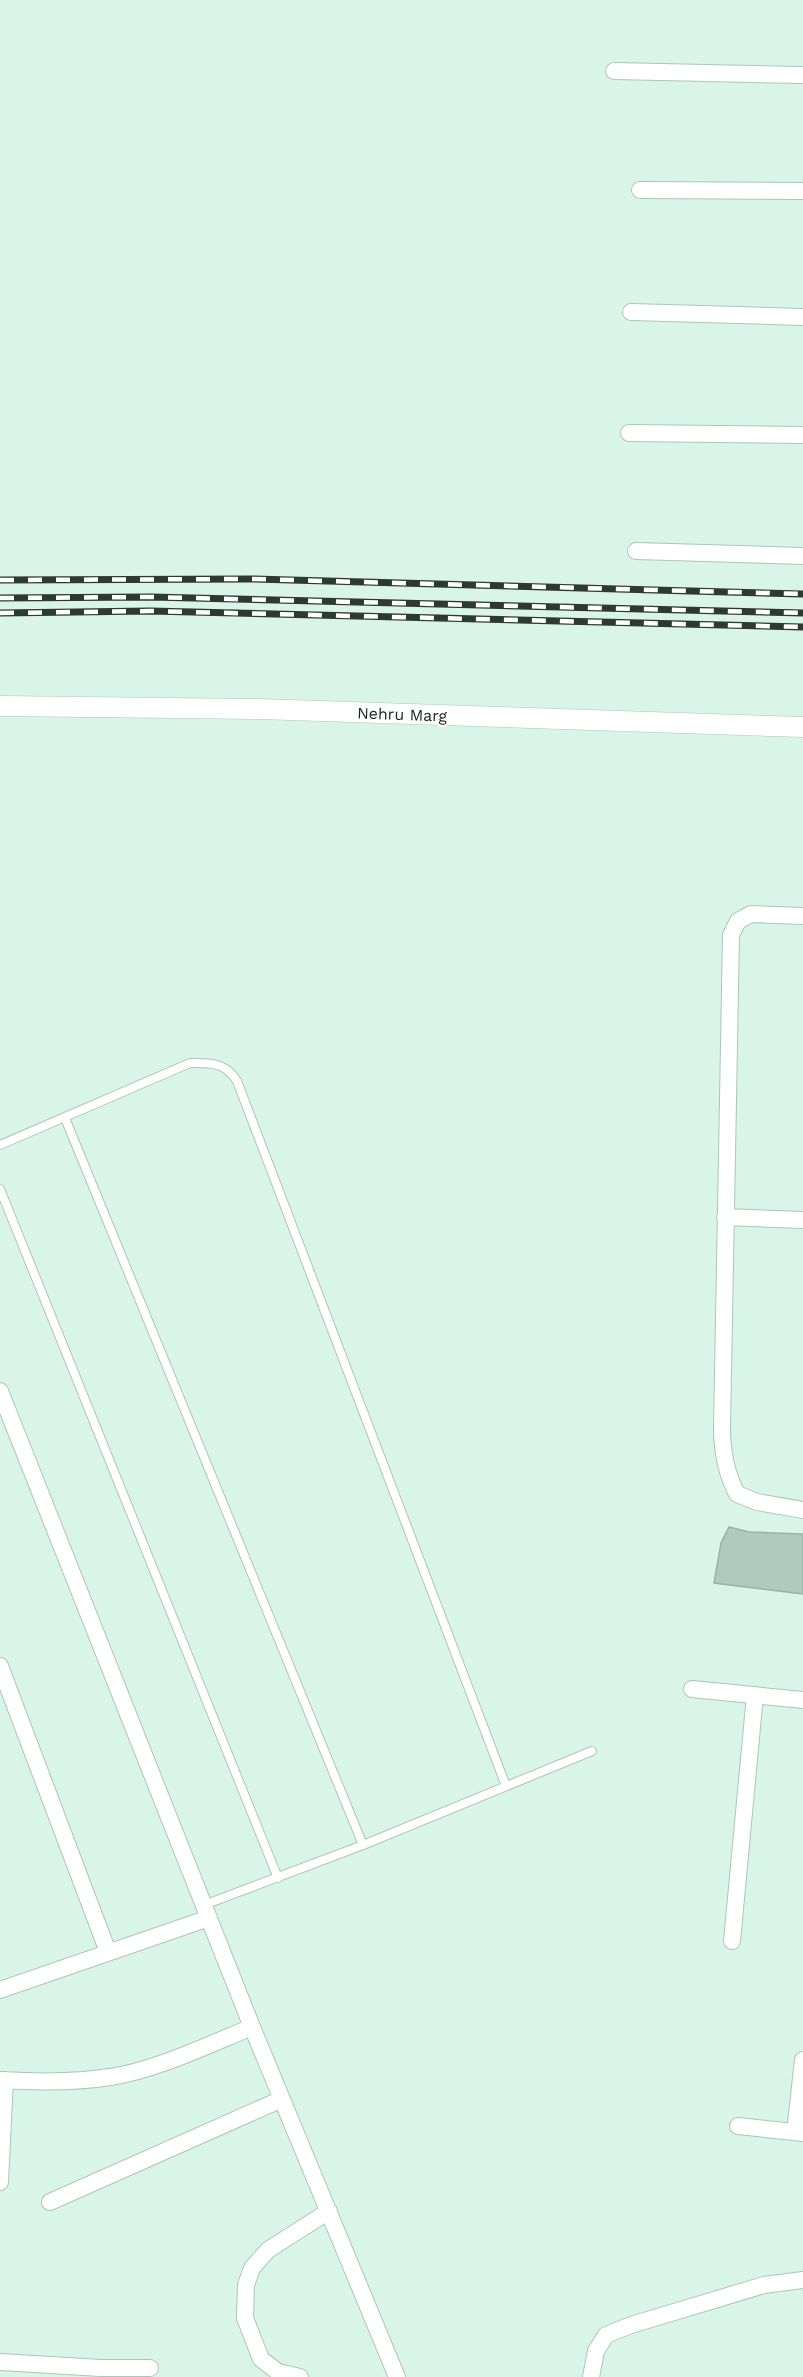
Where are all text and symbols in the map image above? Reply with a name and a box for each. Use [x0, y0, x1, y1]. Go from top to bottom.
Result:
street label: Nehru Marg [357, 703, 448, 726]

